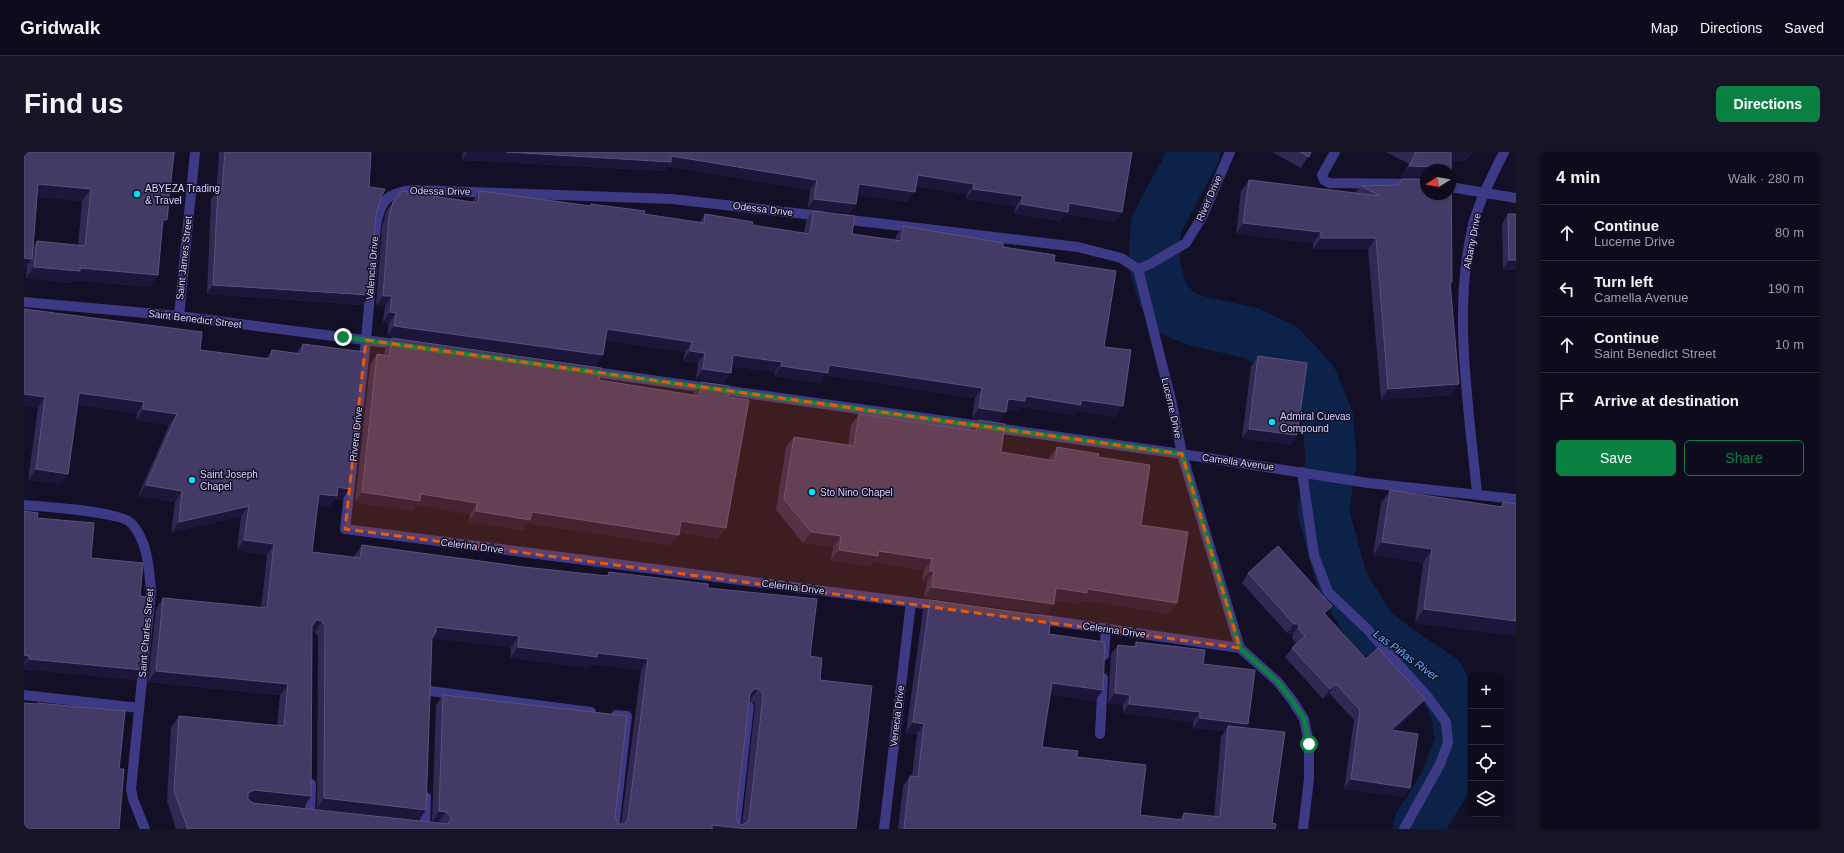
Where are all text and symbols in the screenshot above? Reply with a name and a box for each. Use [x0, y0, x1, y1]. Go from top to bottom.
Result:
text: Gridwalk [20, 17, 100, 38]
text: Map [1651, 20, 1678, 36]
text: Directions [1700, 20, 1762, 36]
text: Saved [1784, 20, 1824, 36]
button: Directions [1716, 86, 1820, 122]
text: Find us [24, 88, 124, 119]
north arrow [1420, 164, 1456, 200]
text: 4 min [1556, 168, 1600, 187]
text: Walk · 280 m [1728, 171, 1804, 186]
street label: River Drive [1194, 173, 1224, 223]
place label: ABYEZA Trading & Travel [145, 183, 220, 206]
street label: Odessa Drive [410, 185, 471, 197]
marker: ABYEZA Trading & Travel [132, 189, 142, 199]
street label: Odessa Drive [732, 200, 794, 218]
street label: Albany Drive [1461, 212, 1483, 270]
street label: Saint James Street [174, 215, 194, 301]
text: Continue [1594, 217, 1659, 234]
icon: ahead [1556, 222, 1578, 244]
text: 80 m [1775, 225, 1804, 240]
text: Lucerne Drive [1594, 234, 1675, 249]
street label: Valencia Drive [364, 235, 380, 300]
text: Turn left [1594, 273, 1653, 290]
icon: left [1556, 278, 1578, 300]
text: 190 m [1768, 281, 1804, 296]
text: Camella Avenue [1594, 290, 1688, 305]
street label: Saint Benedict Street [148, 308, 243, 330]
route end [334, 328, 352, 346]
text: Continue [1594, 329, 1659, 346]
icon: ahead [1556, 334, 1578, 356]
text: 10 m [1775, 337, 1804, 352]
text: Saint Benedict Street [1594, 346, 1716, 361]
street label: Lucerne Drive [1160, 376, 1184, 440]
icon: arrive [1556, 390, 1578, 412]
text: Arrive at destination [1594, 392, 1739, 409]
street label: Rivera Drive [348, 406, 364, 462]
place label: Admiral Cuevas Compound [1280, 411, 1351, 434]
marker: Admiral Cuevas Compound [1267, 417, 1277, 427]
button: Save [1556, 440, 1676, 476]
button: Share [1684, 440, 1804, 476]
street label: Camella Avenue [1201, 451, 1275, 473]
place label: Saint Joseph Chapel [200, 469, 258, 492]
marker: Saint Joseph Chapel [187, 475, 197, 485]
marker: Sto Nino Chapel [807, 487, 817, 497]
place label: Sto Nino Chapel [820, 487, 893, 498]
street label: Celerina Drive [440, 537, 505, 555]
street label: Celerina Drive [761, 578, 826, 596]
street label: Saint Charles Street [137, 588, 155, 678]
street label: Celerina Drive [1082, 620, 1147, 640]
water label: Las Piñas River [1371, 628, 1442, 683]
map controls [1468, 673, 1504, 817]
button: + [1468, 673, 1504, 709]
street label: Venecia Drive [888, 684, 906, 747]
button: − [1468, 709, 1504, 745]
route start [1300, 735, 1318, 753]
button: locate [1468, 745, 1504, 781]
button: layers [1468, 781, 1504, 817]

